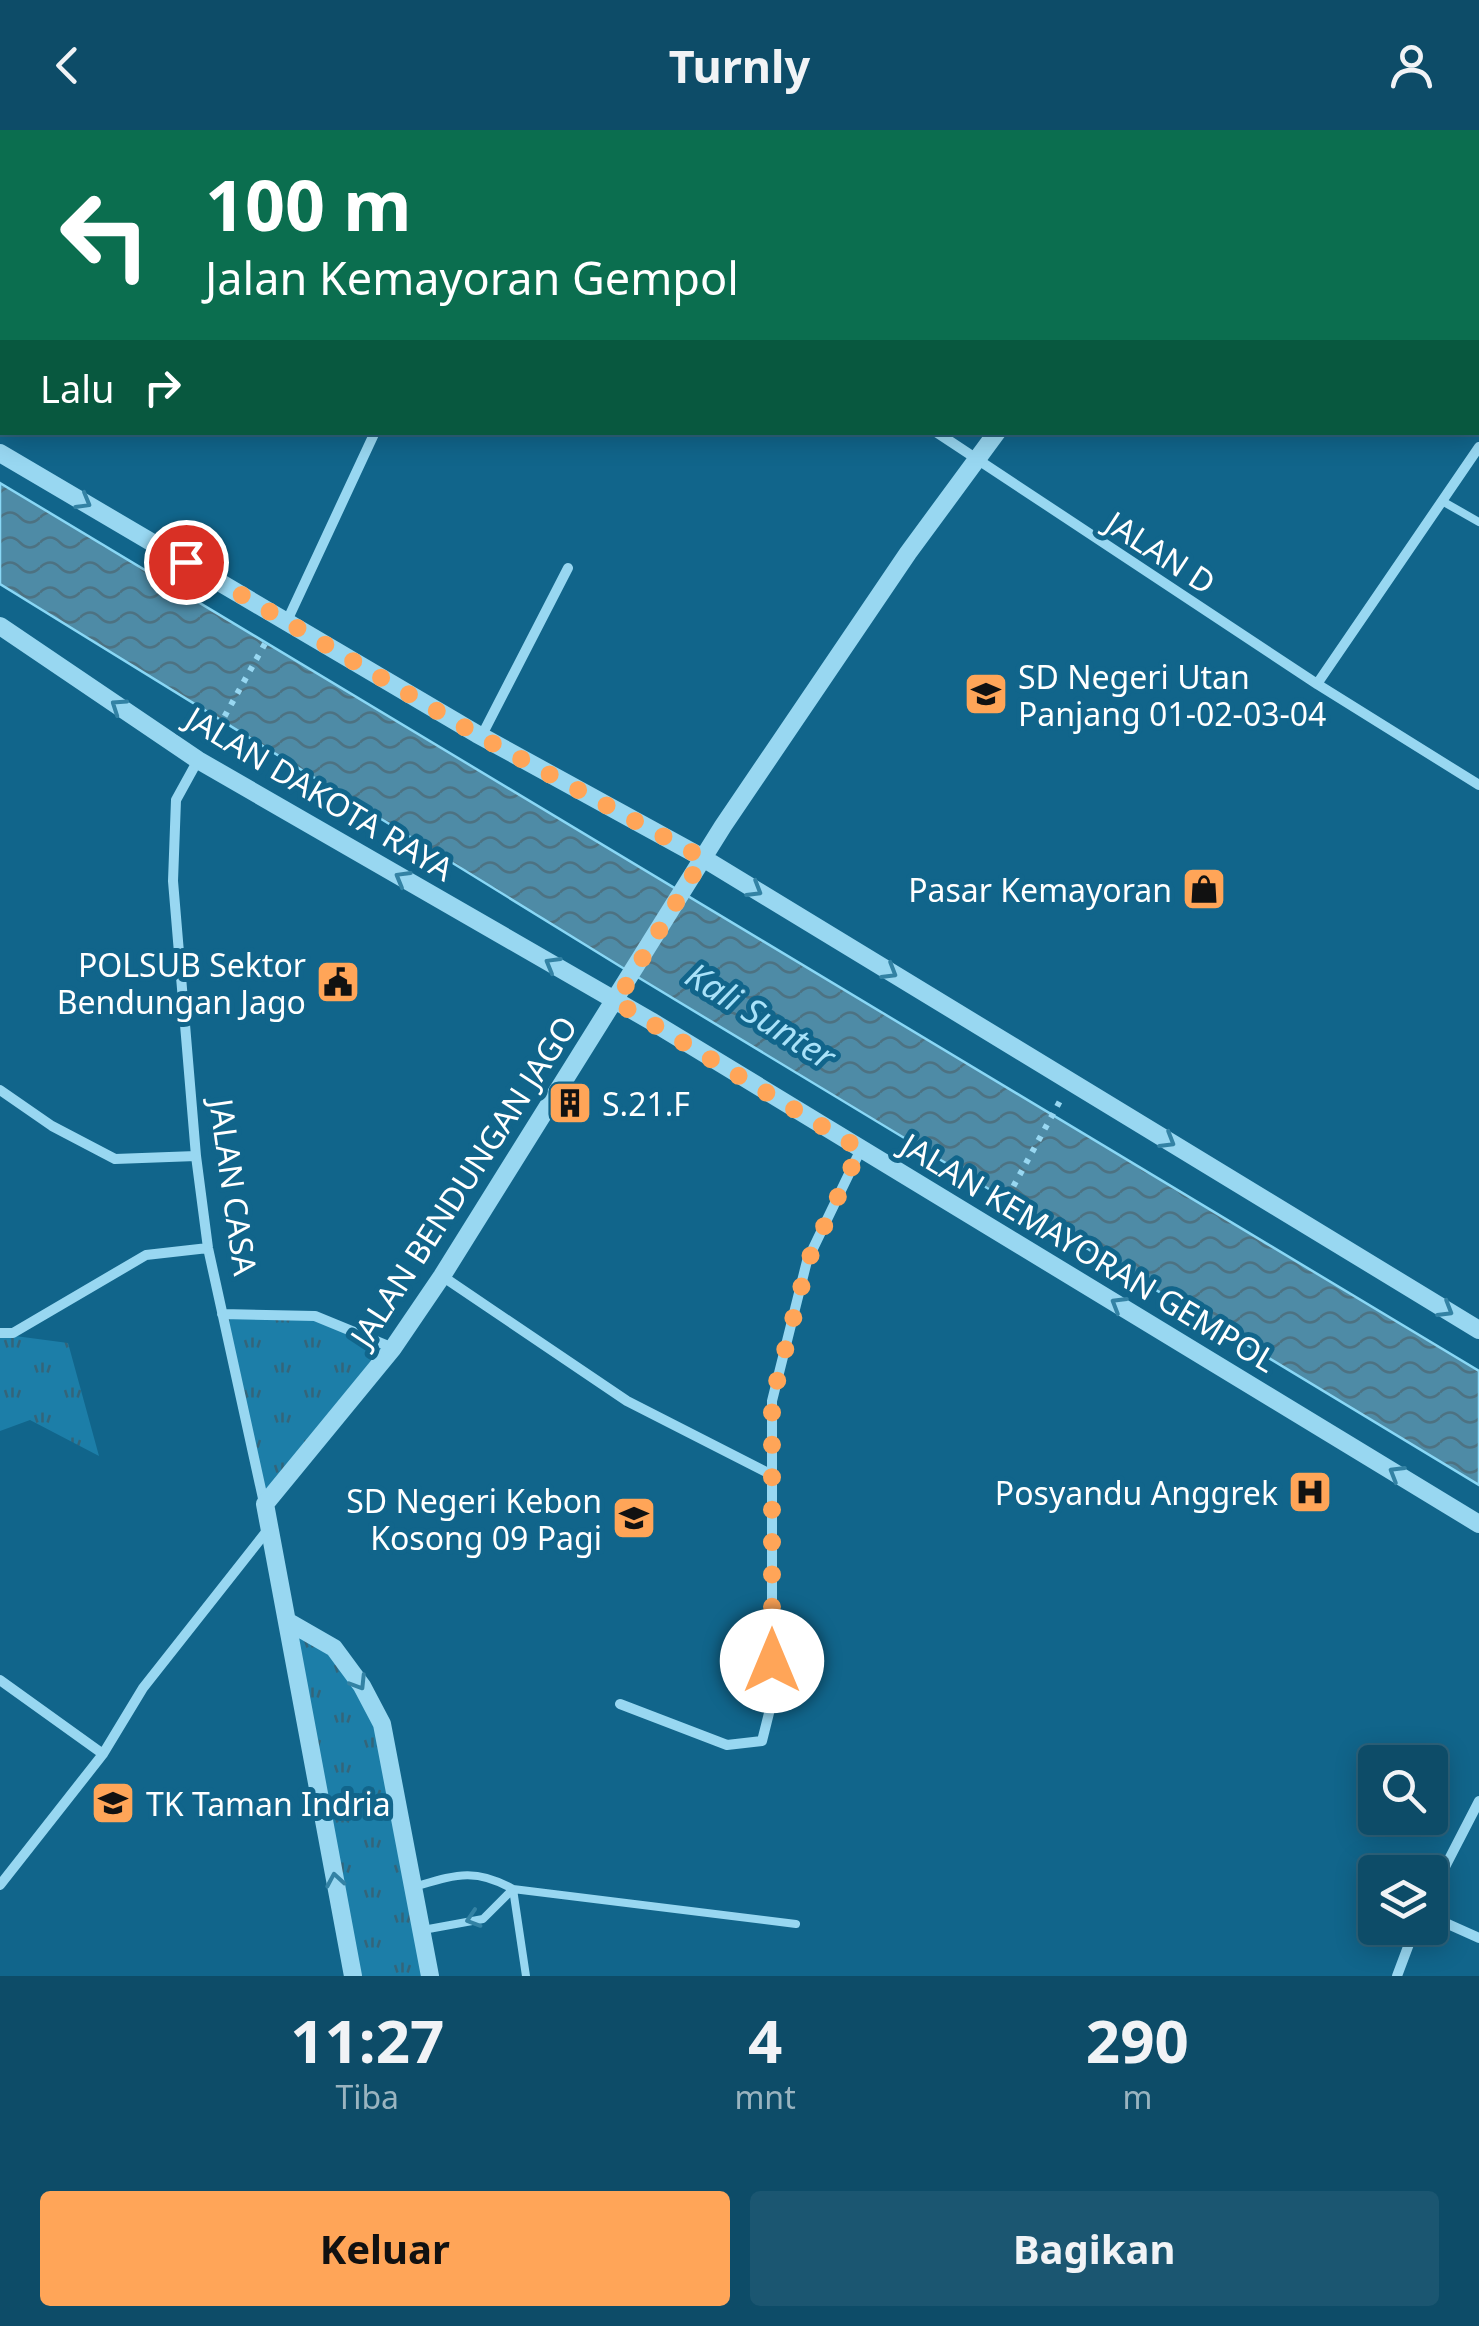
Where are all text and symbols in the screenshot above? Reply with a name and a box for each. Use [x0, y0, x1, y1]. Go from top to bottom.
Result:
text: Turnly [669, 35, 810, 96]
icon: back [40, 38, 95, 93]
icon: person [1384, 38, 1439, 93]
text: 100 m [205, 156, 412, 252]
icon: left [40, 170, 170, 300]
text: Jalan Kemayoran Gempol [205, 247, 739, 308]
icon: right [135, 360, 190, 415]
text: Lalu [40, 362, 115, 414]
one-way arrow [73, 490, 91, 509]
street label: JALAN D [1095, 499, 1224, 603]
pin [144, 520, 229, 605]
icon: arrive [159, 535, 214, 590]
place label: SD Negeri Utan Panjang 01-02-03-04 [1018, 655, 1326, 735]
school or university icon: SD Negeri Utan Panjang 01-02-03-04 [963, 671, 1009, 717]
street label: JALAN DAKOTA RAYA [176, 695, 462, 890]
one-way arrow [110, 699, 128, 718]
shop icon: Pasar Kemayoran [1181, 866, 1227, 912]
place label: Pasar Kemayoran [908, 868, 1172, 911]
one-way arrow [395, 870, 413, 890]
one-way arrow [744, 878, 762, 897]
place label: POLSUB Sektor Bendungan Jago [57, 943, 306, 1023]
water label: Kali Sunter [677, 951, 846, 1081]
one-way arrow [544, 956, 562, 976]
public building icon: POLSUB Sektor Bendungan Jago [315, 959, 361, 1005]
one-way arrow [879, 960, 897, 979]
street label: JALAN BENDUNGAN JAGO [338, 1007, 586, 1357]
building icon: S.21.F [547, 1080, 593, 1126]
place label: S.21.F [602, 1082, 690, 1125]
street label: JALAN CASA [200, 1093, 268, 1279]
street label: JALAN KEMAYORAN GEMPOL [891, 1121, 1285, 1381]
one-way arrow [1157, 1129, 1175, 1148]
one-way arrow [1435, 1297, 1453, 1316]
one-way arrow [1111, 1298, 1129, 1317]
one-way arrow [1389, 1466, 1407, 1485]
hospital icon: Posyandu Anggrek [1287, 1469, 1333, 1515]
place label: Posyandu Anggrek [995, 1471, 1278, 1514]
place label: SD Negeri Kebon Kosong 09 Pagi [346, 1479, 602, 1559]
school or university icon: SD Negeri Kebon Kosong 09 Pagi [611, 1495, 657, 1541]
position arrow [720, 1609, 824, 1713]
one-way arrow [347, 1673, 366, 1691]
map controls [1358, 1745, 1448, 1945]
button: search [1358, 1745, 1448, 1835]
school or university icon: TK Taman Indria [90, 1780, 136, 1826]
place label: TK Taman Indria [146, 1782, 391, 1825]
button: layers [1358, 1855, 1448, 1945]
one-way arrow [325, 1872, 346, 1888]
one-way arrow [465, 1907, 482, 1927]
text: 11:27 [290, 1999, 444, 2081]
text: 4 [748, 1999, 782, 2081]
text: 290 [1086, 1999, 1189, 2081]
text: Tiba [335, 2075, 399, 2118]
text: mnt [734, 2075, 796, 2118]
text: m [1122, 2075, 1152, 2118]
button: Keluar [40, 2191, 730, 2306]
button: Bagikan [750, 2191, 1439, 2306]

